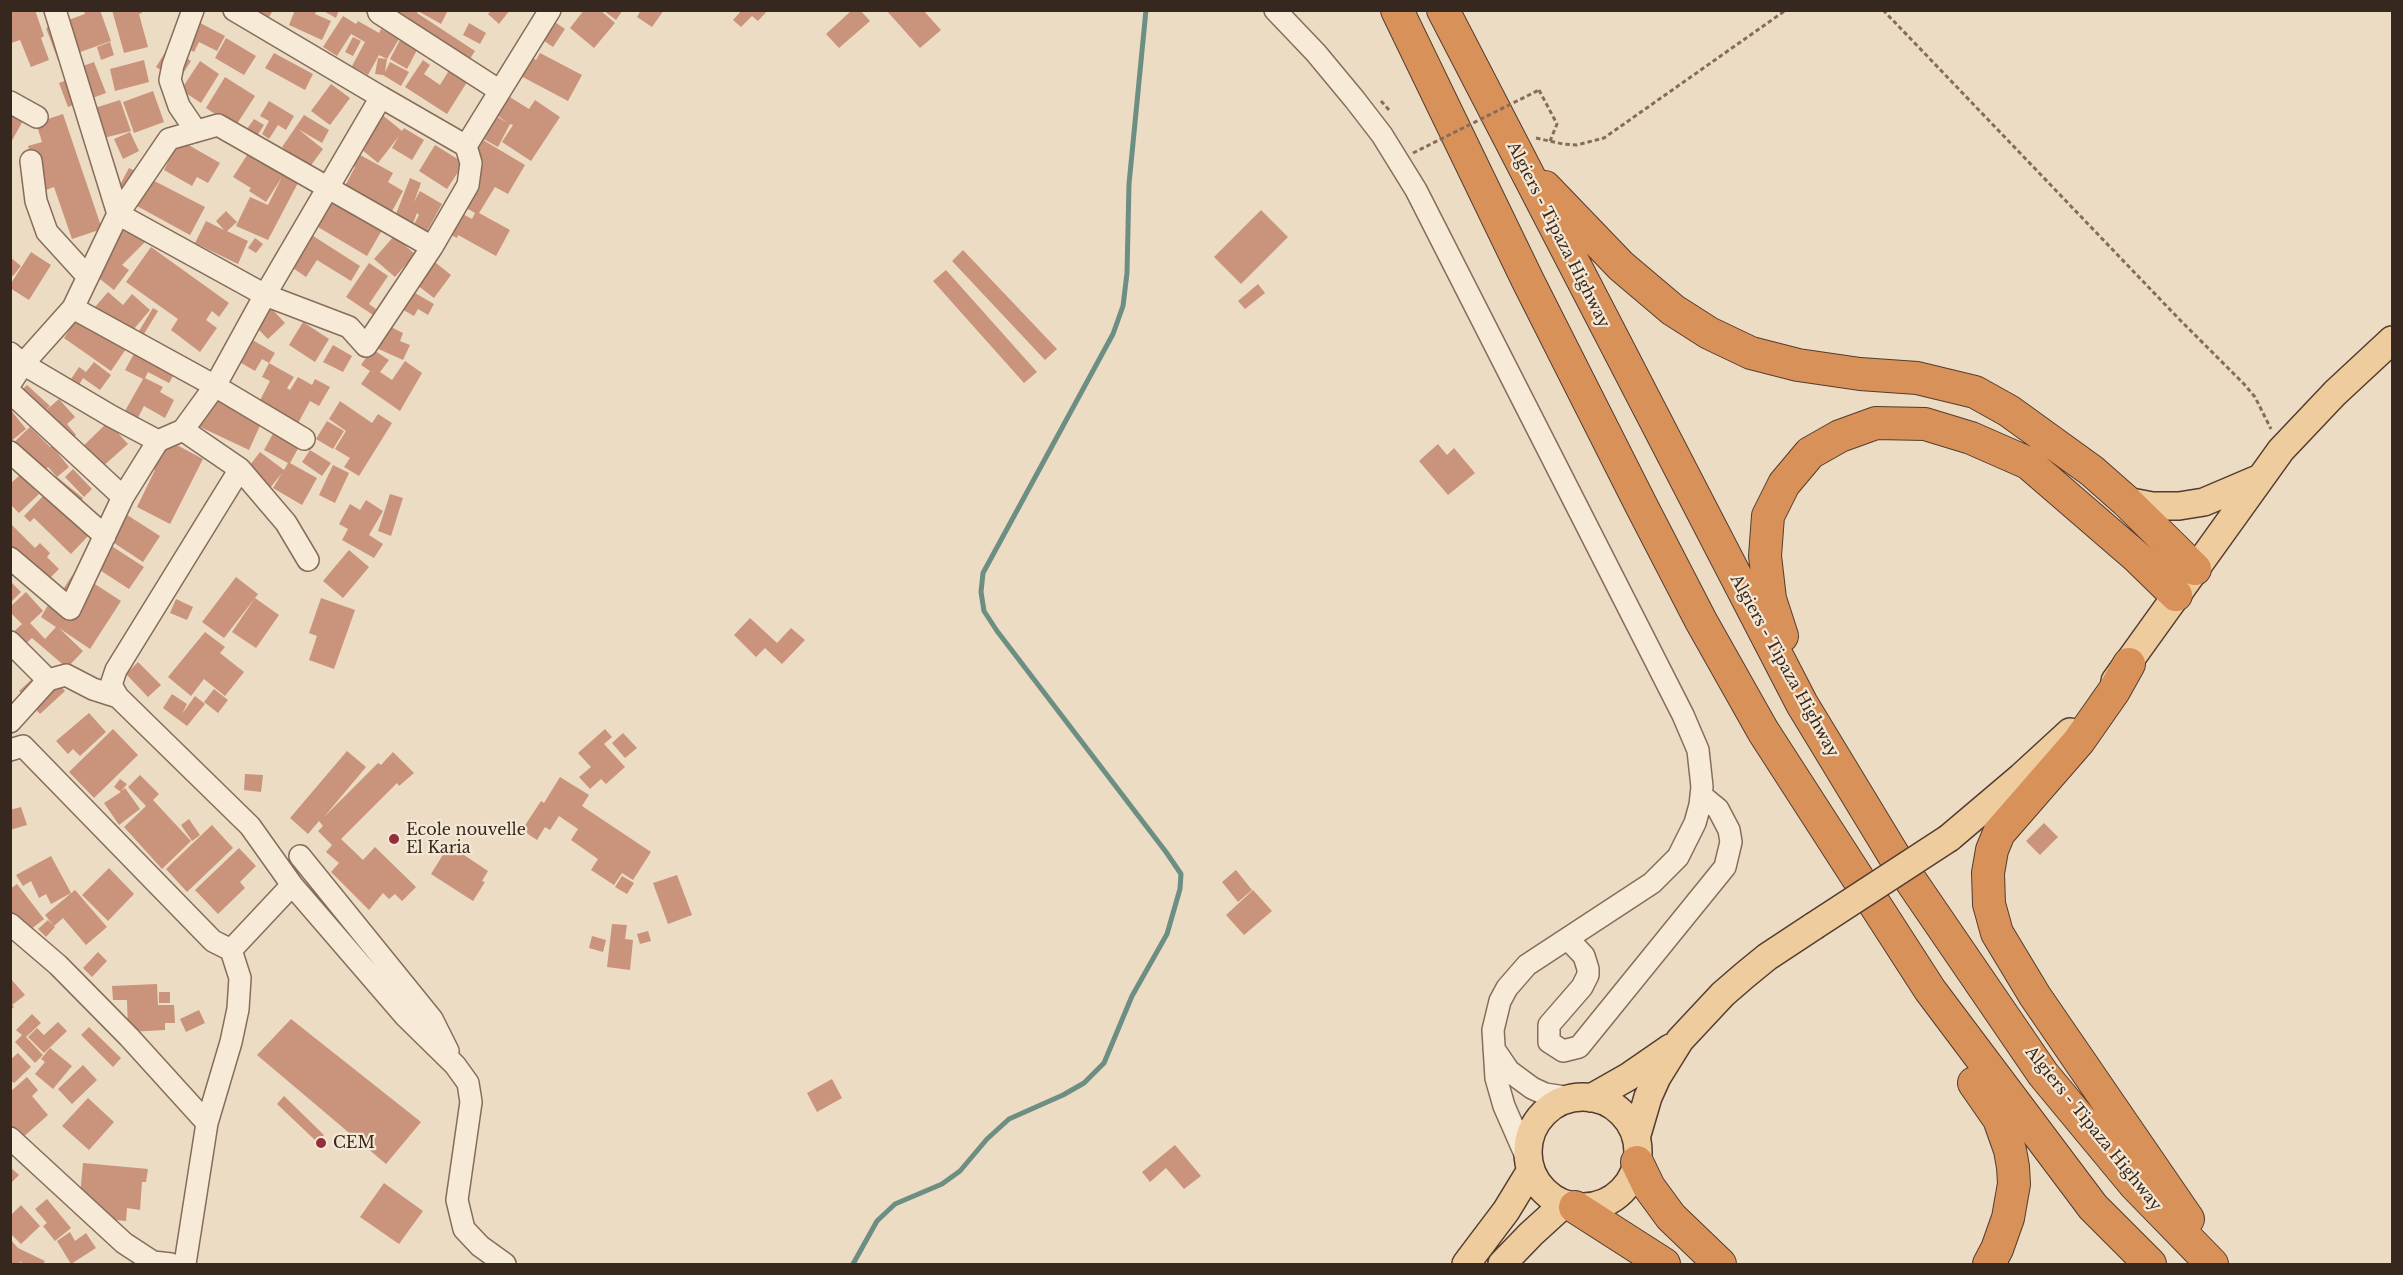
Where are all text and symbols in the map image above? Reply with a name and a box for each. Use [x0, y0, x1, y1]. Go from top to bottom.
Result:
street label: Algiers - Tipaza Highway [1503, 139, 1613, 331]
street label: Algiers - Tipaza Highway [1726, 571, 1842, 761]
place label: Ecole nouvelle El Karia [406, 820, 526, 858]
marker: Ecole nouvelle El Karia [387, 832, 401, 846]
street label: Algiers - Tipaza Highway [2021, 1043, 2165, 1215]
place label: CEM [333, 1133, 375, 1153]
marker: CEM [314, 1136, 328, 1150]

